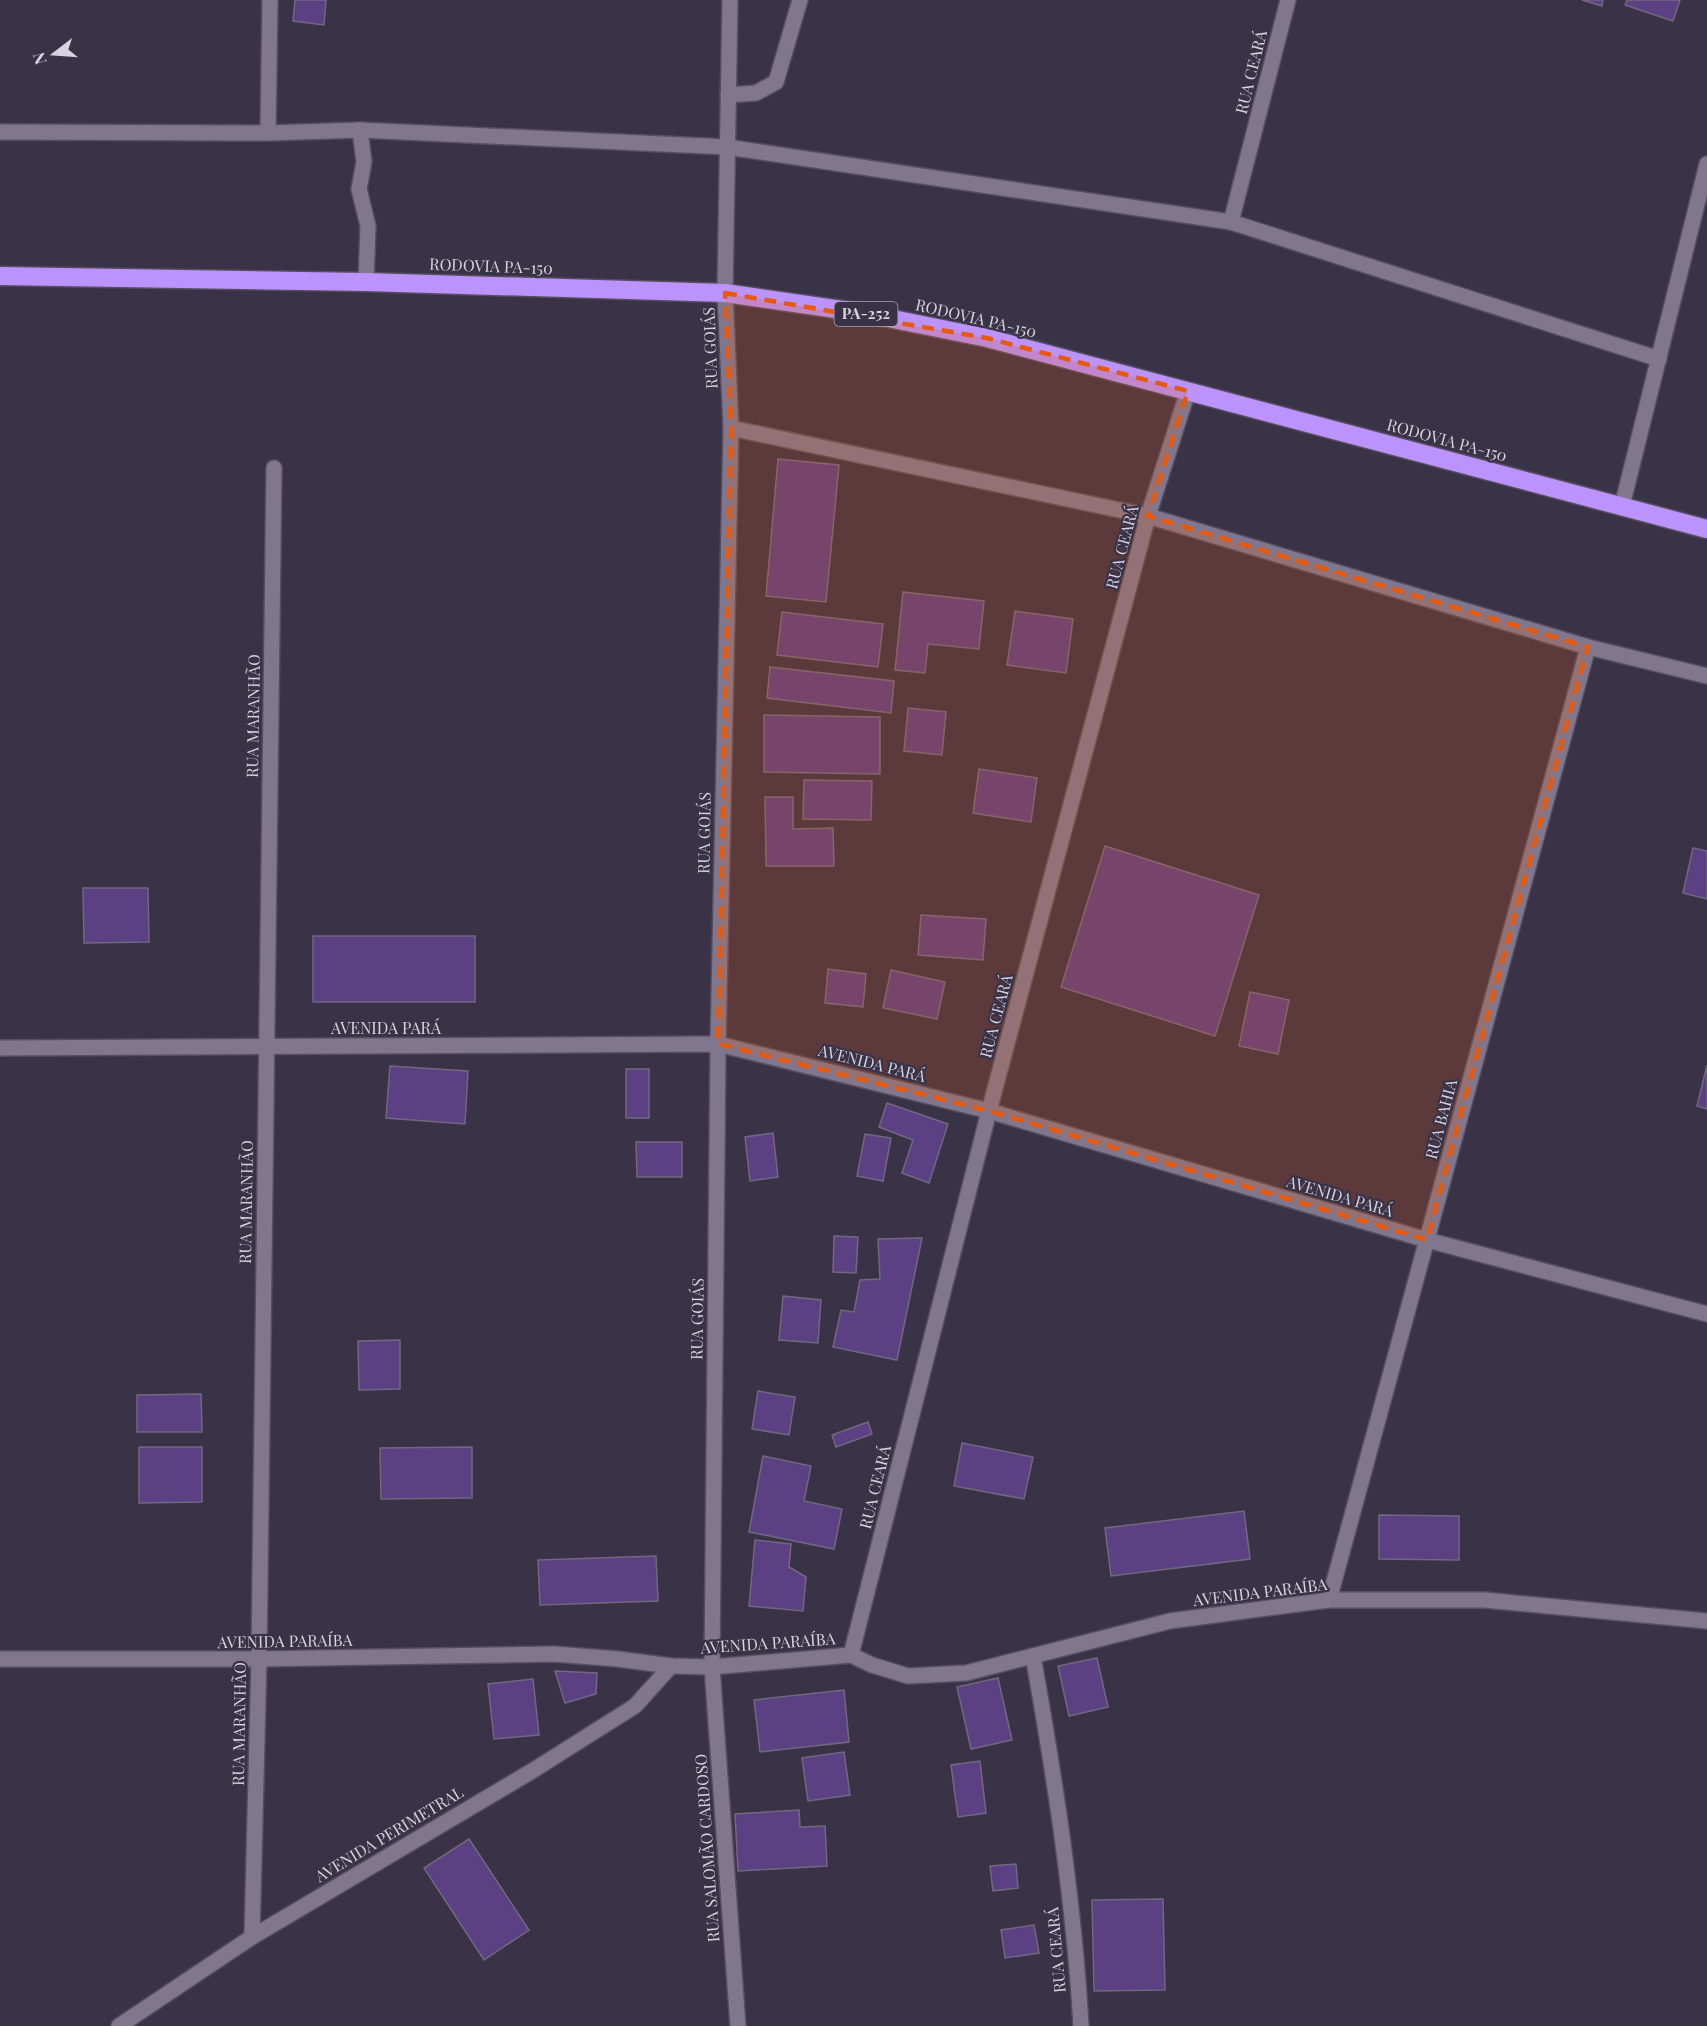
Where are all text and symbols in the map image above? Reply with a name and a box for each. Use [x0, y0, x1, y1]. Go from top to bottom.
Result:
north arrow [24, 24, 84, 84]
street label: RUA CEARÁ [1230, 27, 1271, 116]
text: N [27, 50, 51, 67]
street label: RODOVIA PA-150 [429, 253, 553, 278]
street label: RODOVIA PA-150 [914, 293, 1039, 342]
road number: PA-252 [834, 302, 898, 326]
street label: RUA GOIÁS [698, 307, 721, 389]
street label: RODOVIA PA-150 [1385, 413, 1510, 466]
street label: RUA CEARÁ [1100, 502, 1143, 591]
street label: RUA MARANHÃO [241, 654, 264, 778]
street label: RUA GOIÁS [692, 792, 715, 874]
street label: RUA CEARÁ [974, 971, 1017, 1060]
street label: AVENIDA PARÁ [330, 1017, 442, 1038]
street label: AVENIDA PARÁ [815, 1039, 929, 1086]
street label: RUA BAHIA [1420, 1076, 1462, 1161]
street label: RUA MARANHÃO [234, 1140, 257, 1264]
street label: AVENIDA PARÁ [1283, 1170, 1397, 1221]
street label: RUA GOIÁS [685, 1278, 708, 1360]
street label: RUA CEARÁ [854, 1442, 895, 1531]
street label: AVENIDA PARAÍBA [1191, 1573, 1329, 1610]
street label: AVENIDA PARAÍBA [699, 1627, 837, 1658]
street label: AVENIDA PARAÍBA [216, 1629, 354, 1652]
street label: RUA MARANHÃO [227, 1662, 250, 1786]
street label: RUA SALOMÃO CARDOSO [689, 1753, 724, 1943]
street label: AVENIDA PERIMETRAL [310, 1781, 467, 1887]
street label: RUA CEARÁ [1041, 1906, 1070, 1994]

